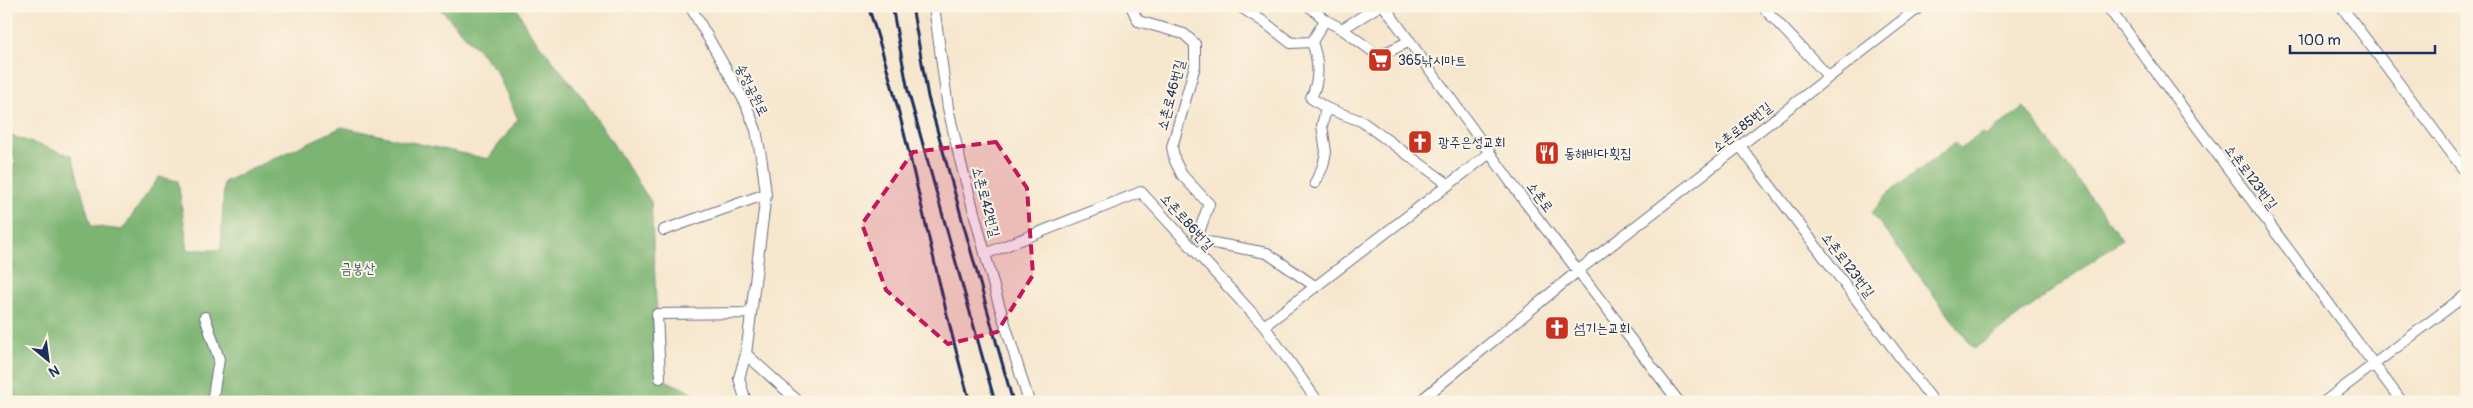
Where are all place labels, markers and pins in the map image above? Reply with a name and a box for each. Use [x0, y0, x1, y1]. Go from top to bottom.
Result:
supermarket icon: 365낚시마트 [1367, 47, 1393, 73]
place label: 365낚시마트 [1398, 52, 1467, 69]
church icon: 광주은성교회 [1407, 129, 1433, 155]
place label: 광주은성교회 [1438, 134, 1506, 151]
restaurant icon: 동해바다횟집 [1534, 140, 1560, 166]
place label: 동해바다횟집 [1564, 145, 1632, 162]
church icon: 섬기는교회 [1544, 315, 1570, 341]
place label: 섬기는교회 [1574, 320, 1630, 337]

